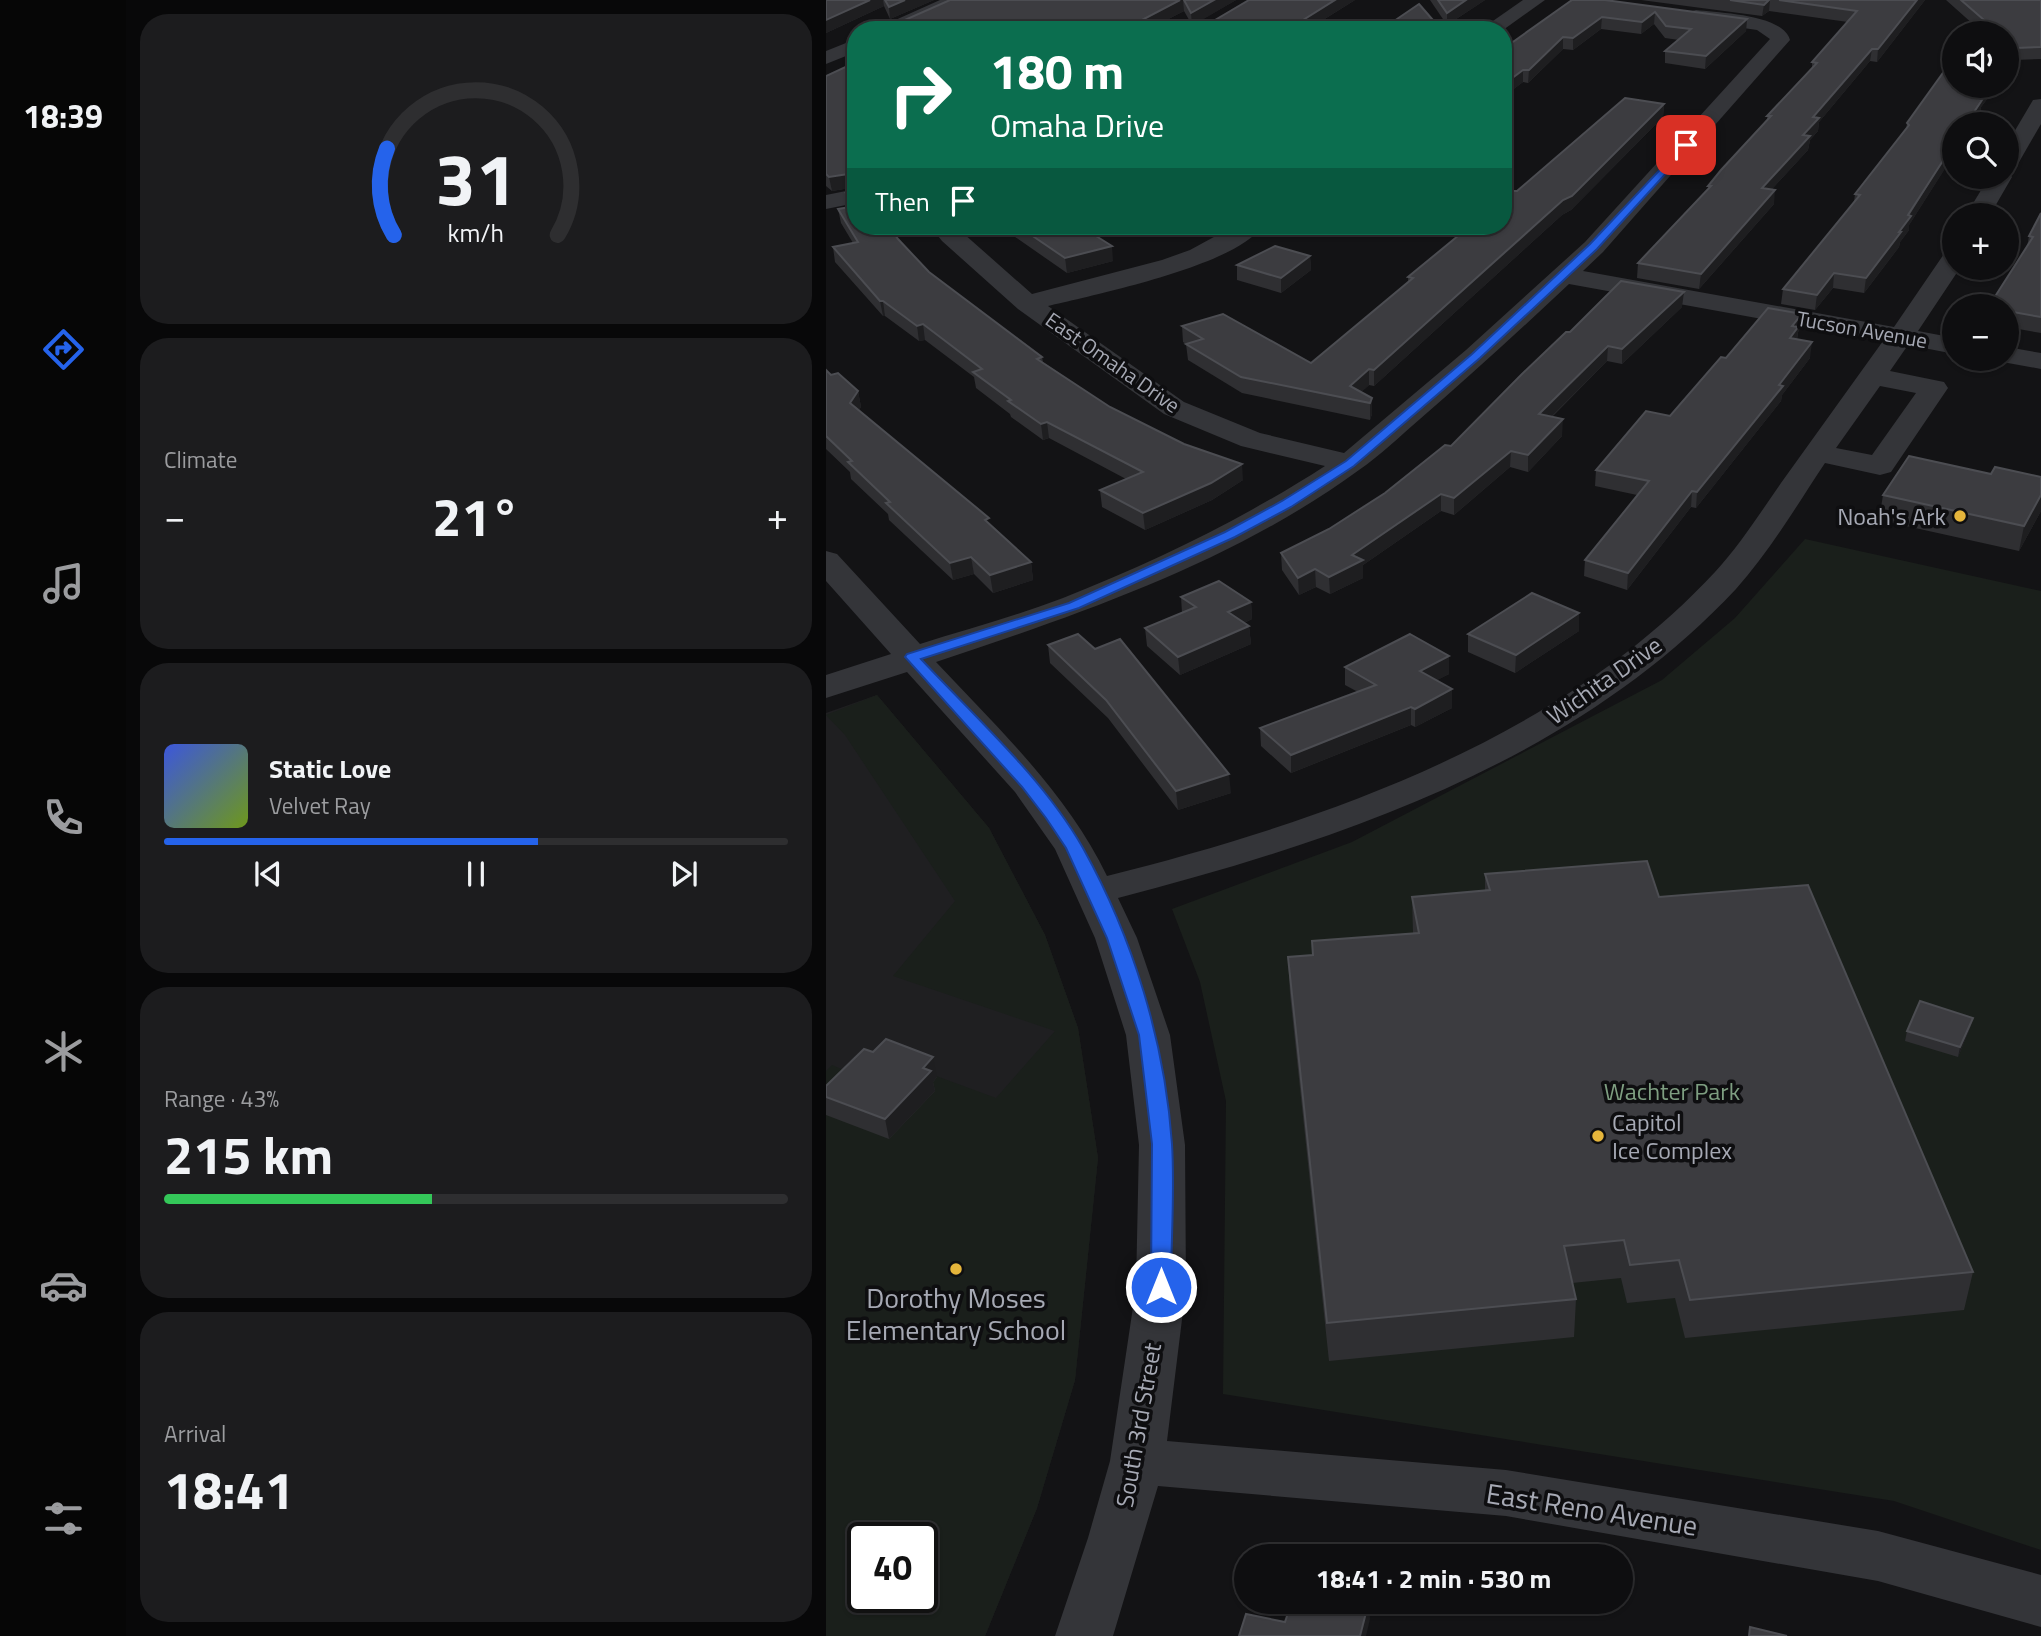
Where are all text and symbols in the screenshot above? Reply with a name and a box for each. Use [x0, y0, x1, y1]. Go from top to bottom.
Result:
map controls [1942, 21, 2019, 371]
button: sound [1942, 21, 2019, 98]
text: 180 m [990, 33, 1124, 108]
icon: right [875, 49, 966, 140]
text: 18:39 [23, 92, 103, 140]
text: Omaha Drive [990, 101, 1164, 149]
button: search [1942, 112, 2019, 189]
pin [1656, 115, 1716, 175]
text: 31 [435, 124, 517, 234]
icon: arrive [1667, 126, 1705, 164]
text: Then [875, 182, 930, 221]
icon: arrive [944, 182, 982, 220]
button: + [1942, 203, 2019, 280]
text: km/h [448, 214, 504, 252]
button: − [1942, 294, 2019, 371]
street label: Tucson Avenue [1794, 302, 1930, 356]
street label: East Omaha Drive [1039, 304, 1187, 420]
icon: directions [39, 325, 88, 374]
text: Climate [164, 442, 237, 477]
text: 21° [432, 477, 520, 556]
text: − [164, 487, 185, 545]
text: + [767, 487, 788, 545]
place label: Noah's Ark [1837, 498, 1946, 534]
marker: Noah's Ark [1952, 508, 1968, 524]
icon: music [39, 559, 88, 608]
street label: Wichita Drive [1539, 627, 1669, 733]
text: Static Love [269, 749, 391, 788]
text: Velvet Ray [269, 788, 371, 823]
icon: phone [39, 793, 88, 842]
icon: previous [249, 855, 287, 893]
icon: pause [457, 855, 495, 893]
icon: next [665, 855, 703, 893]
icon: climate [39, 1027, 88, 1076]
park label: Wachter Park [1604, 1073, 1741, 1109]
text: Range · 43% [164, 1081, 279, 1116]
place label: Capitol Ice Complex [1612, 1104, 1732, 1168]
text: 215 km [164, 1115, 333, 1194]
marker: Capitol Ice Complex [1590, 1128, 1606, 1144]
position arrow [1124, 1250, 1198, 1324]
icon: car [39, 1261, 88, 1310]
marker: Dorothy Moses Elementary School [948, 1261, 964, 1277]
place label: Dorothy Moses Elementary School [846, 1276, 1066, 1351]
street label: South 3rd Street [1106, 1339, 1170, 1510]
text: Arrival [164, 1416, 226, 1451]
text: 18:41 [164, 1450, 294, 1529]
street label: East Reno Avenue [1483, 1471, 1701, 1547]
icon: filters [39, 1494, 88, 1543]
speed limit sign: 40 [847, 1522, 938, 1613]
text: 18:41 · 2 min · 530 m [1316, 1559, 1551, 1598]

